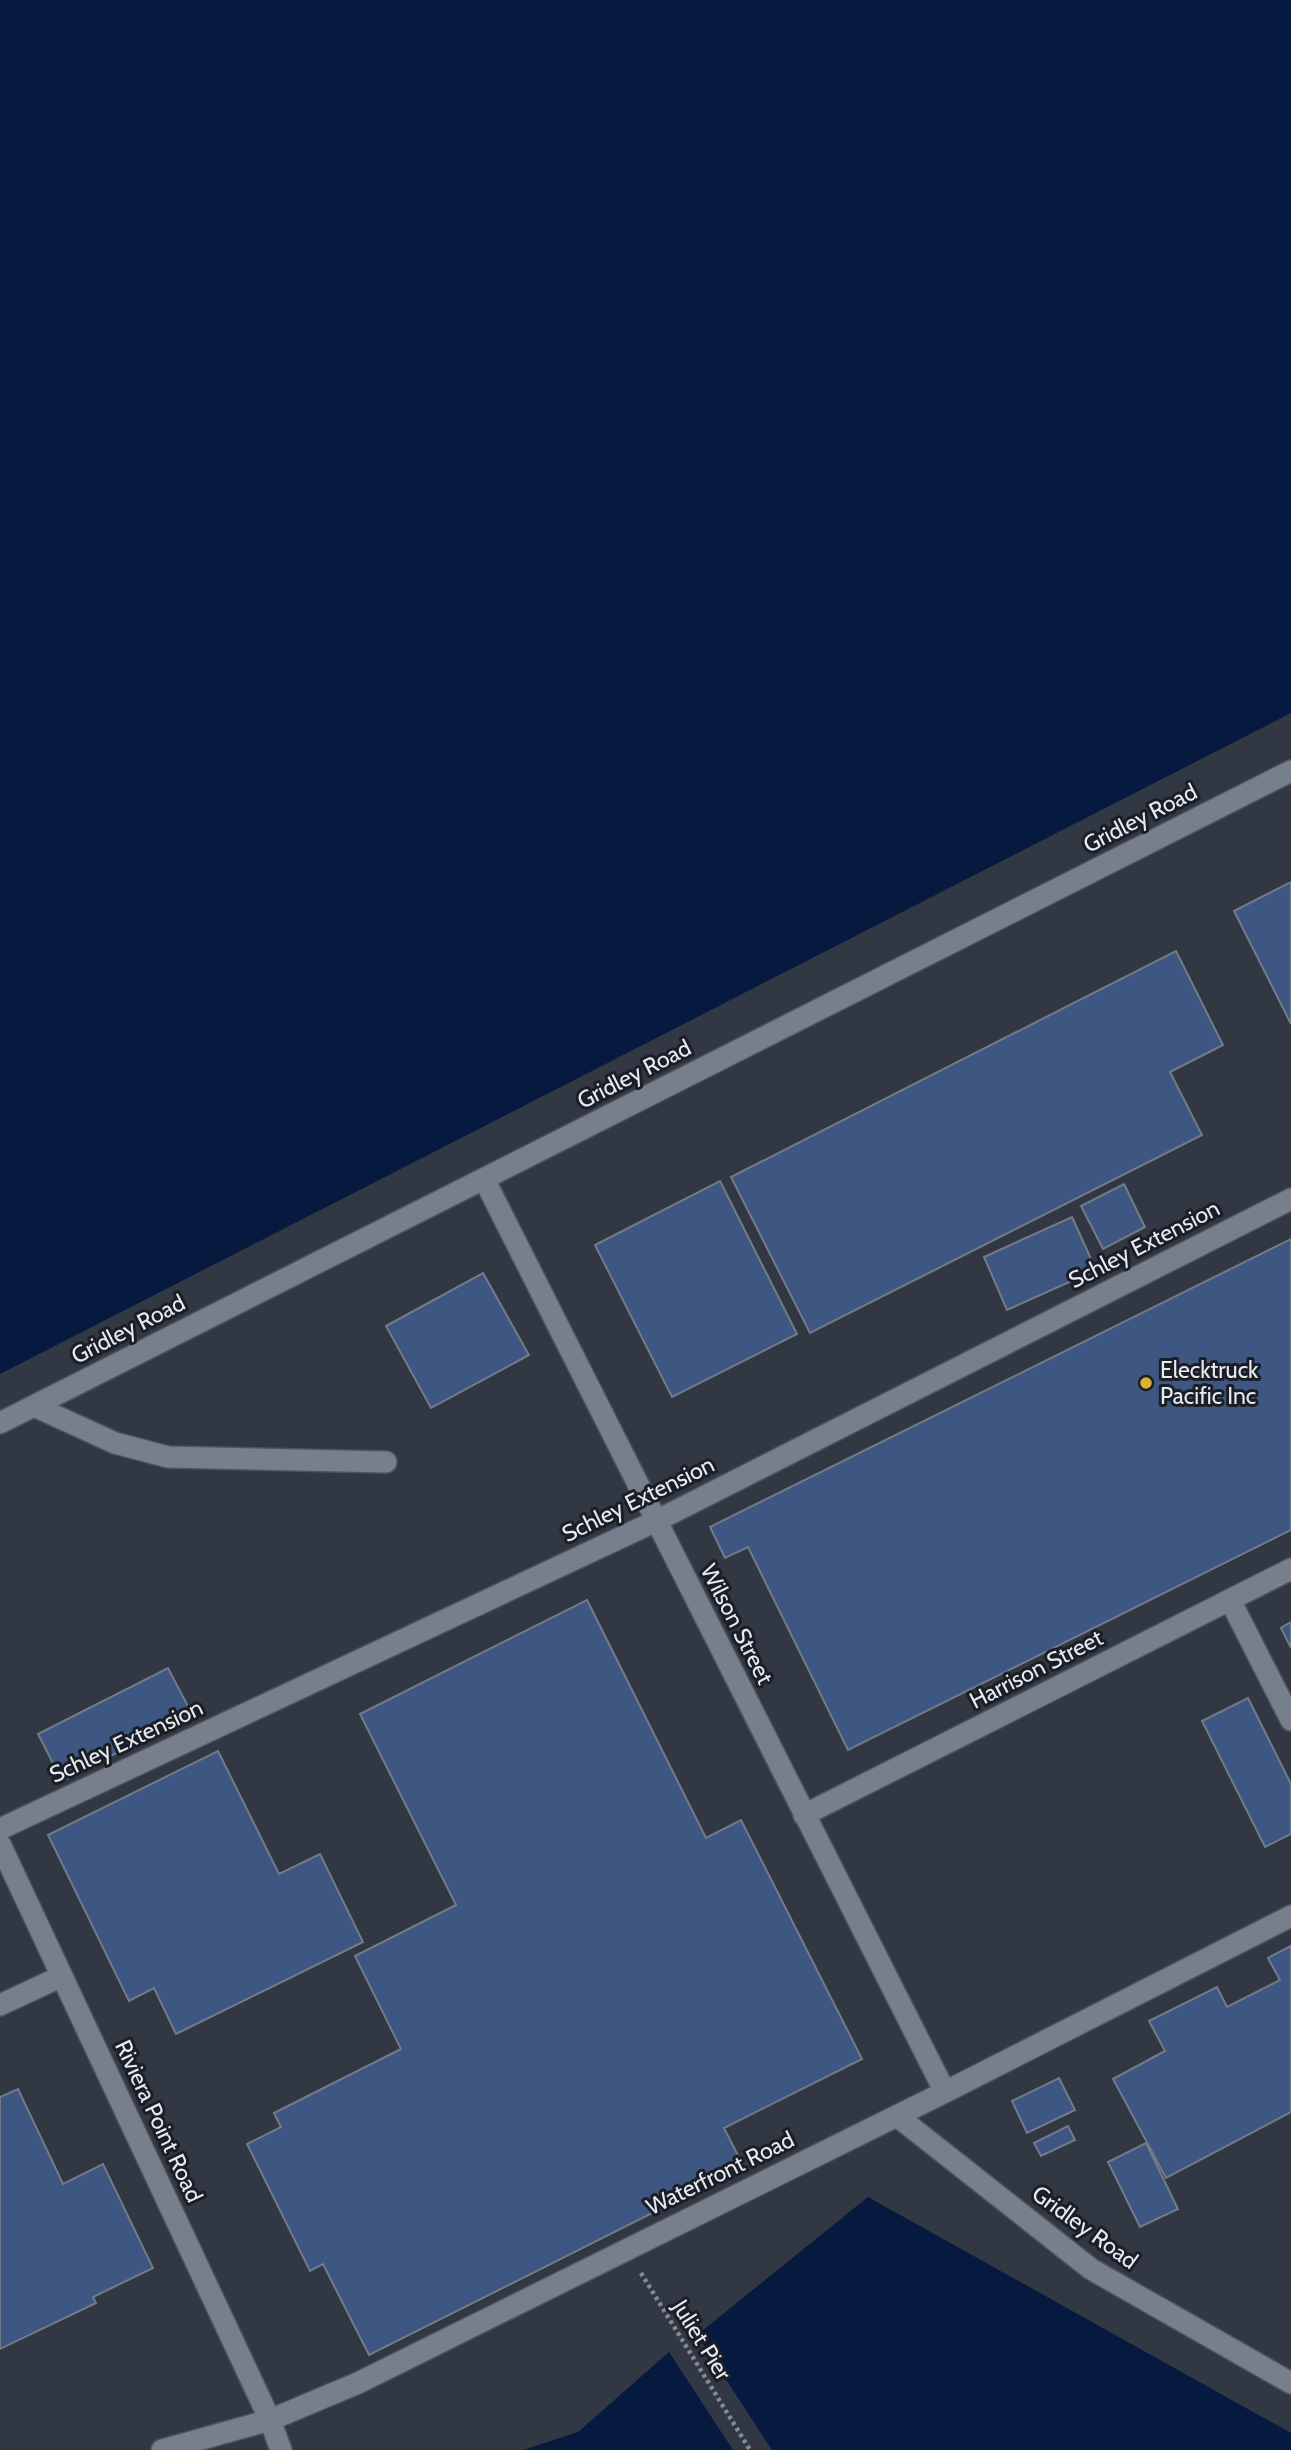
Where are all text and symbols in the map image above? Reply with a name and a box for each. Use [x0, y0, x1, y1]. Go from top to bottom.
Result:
street label: Gridley Road [1078, 777, 1202, 859]
street label: Gridley Road [572, 1033, 696, 1115]
street label: Schley Extension [1064, 1194, 1224, 1294]
street label: Gridley Road [66, 1288, 190, 1370]
place label: Elecktruck Pacific Inc [1160, 1356, 1259, 1410]
marker: Elecktruck Pacific Inc [1138, 1375, 1154, 1391]
street label: Schley Extension [557, 1450, 719, 1548]
street label: Wilson Street [695, 1559, 779, 1689]
street label: Harrison Street [965, 1623, 1108, 1715]
street label: Schley Extension [45, 1693, 207, 1789]
street label: Riviera Point Road [109, 2035, 209, 2207]
street label: Waterfront Road [641, 2125, 799, 2221]
street label: Gridley Road [1027, 2179, 1143, 2275]
street label: Juliet Pier [666, 2294, 738, 2386]

